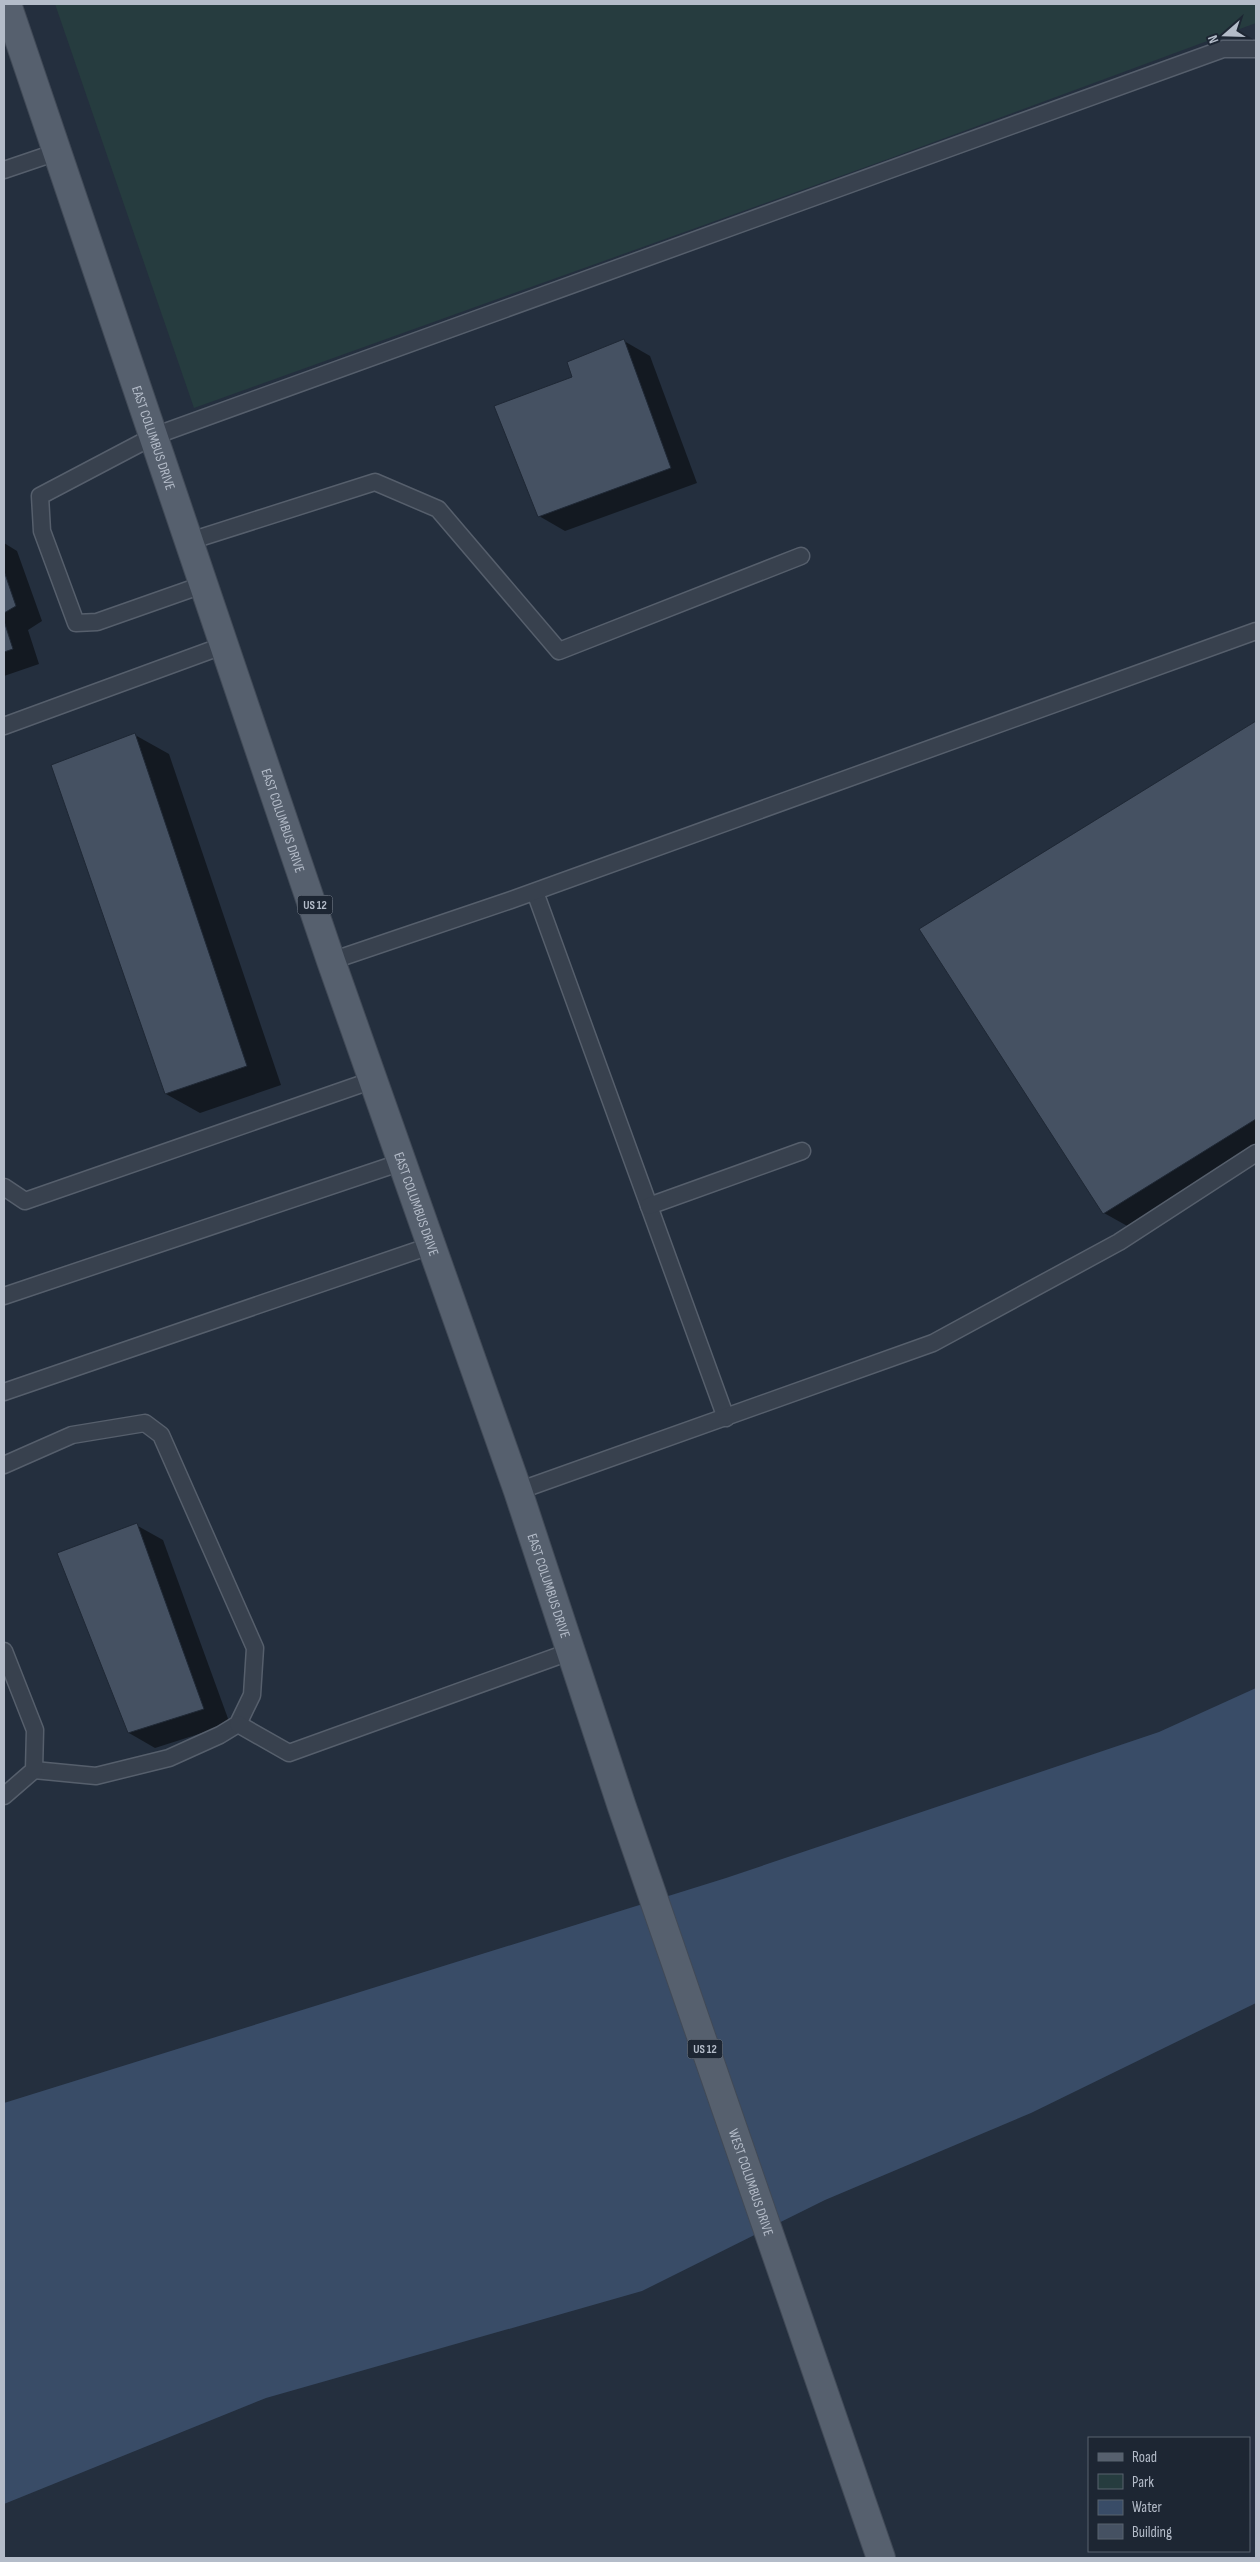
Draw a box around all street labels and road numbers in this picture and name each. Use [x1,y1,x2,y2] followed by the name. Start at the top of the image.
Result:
[128,383,179,492] street label: EAST COLUMBUS DRIVE
[258,766,309,875] street label: EAST COLUMBUS DRIVE
[298,896,332,914] road number: US 12
[391,1150,443,1258] street label: EAST COLUMBUS DRIVE
[524,1531,574,1640] street label: EAST COLUMBUS DRIVE
[688,2040,722,2058] road number: US 12
[725,2126,778,2238] street label: WEST COLUMBUS DRIVE

